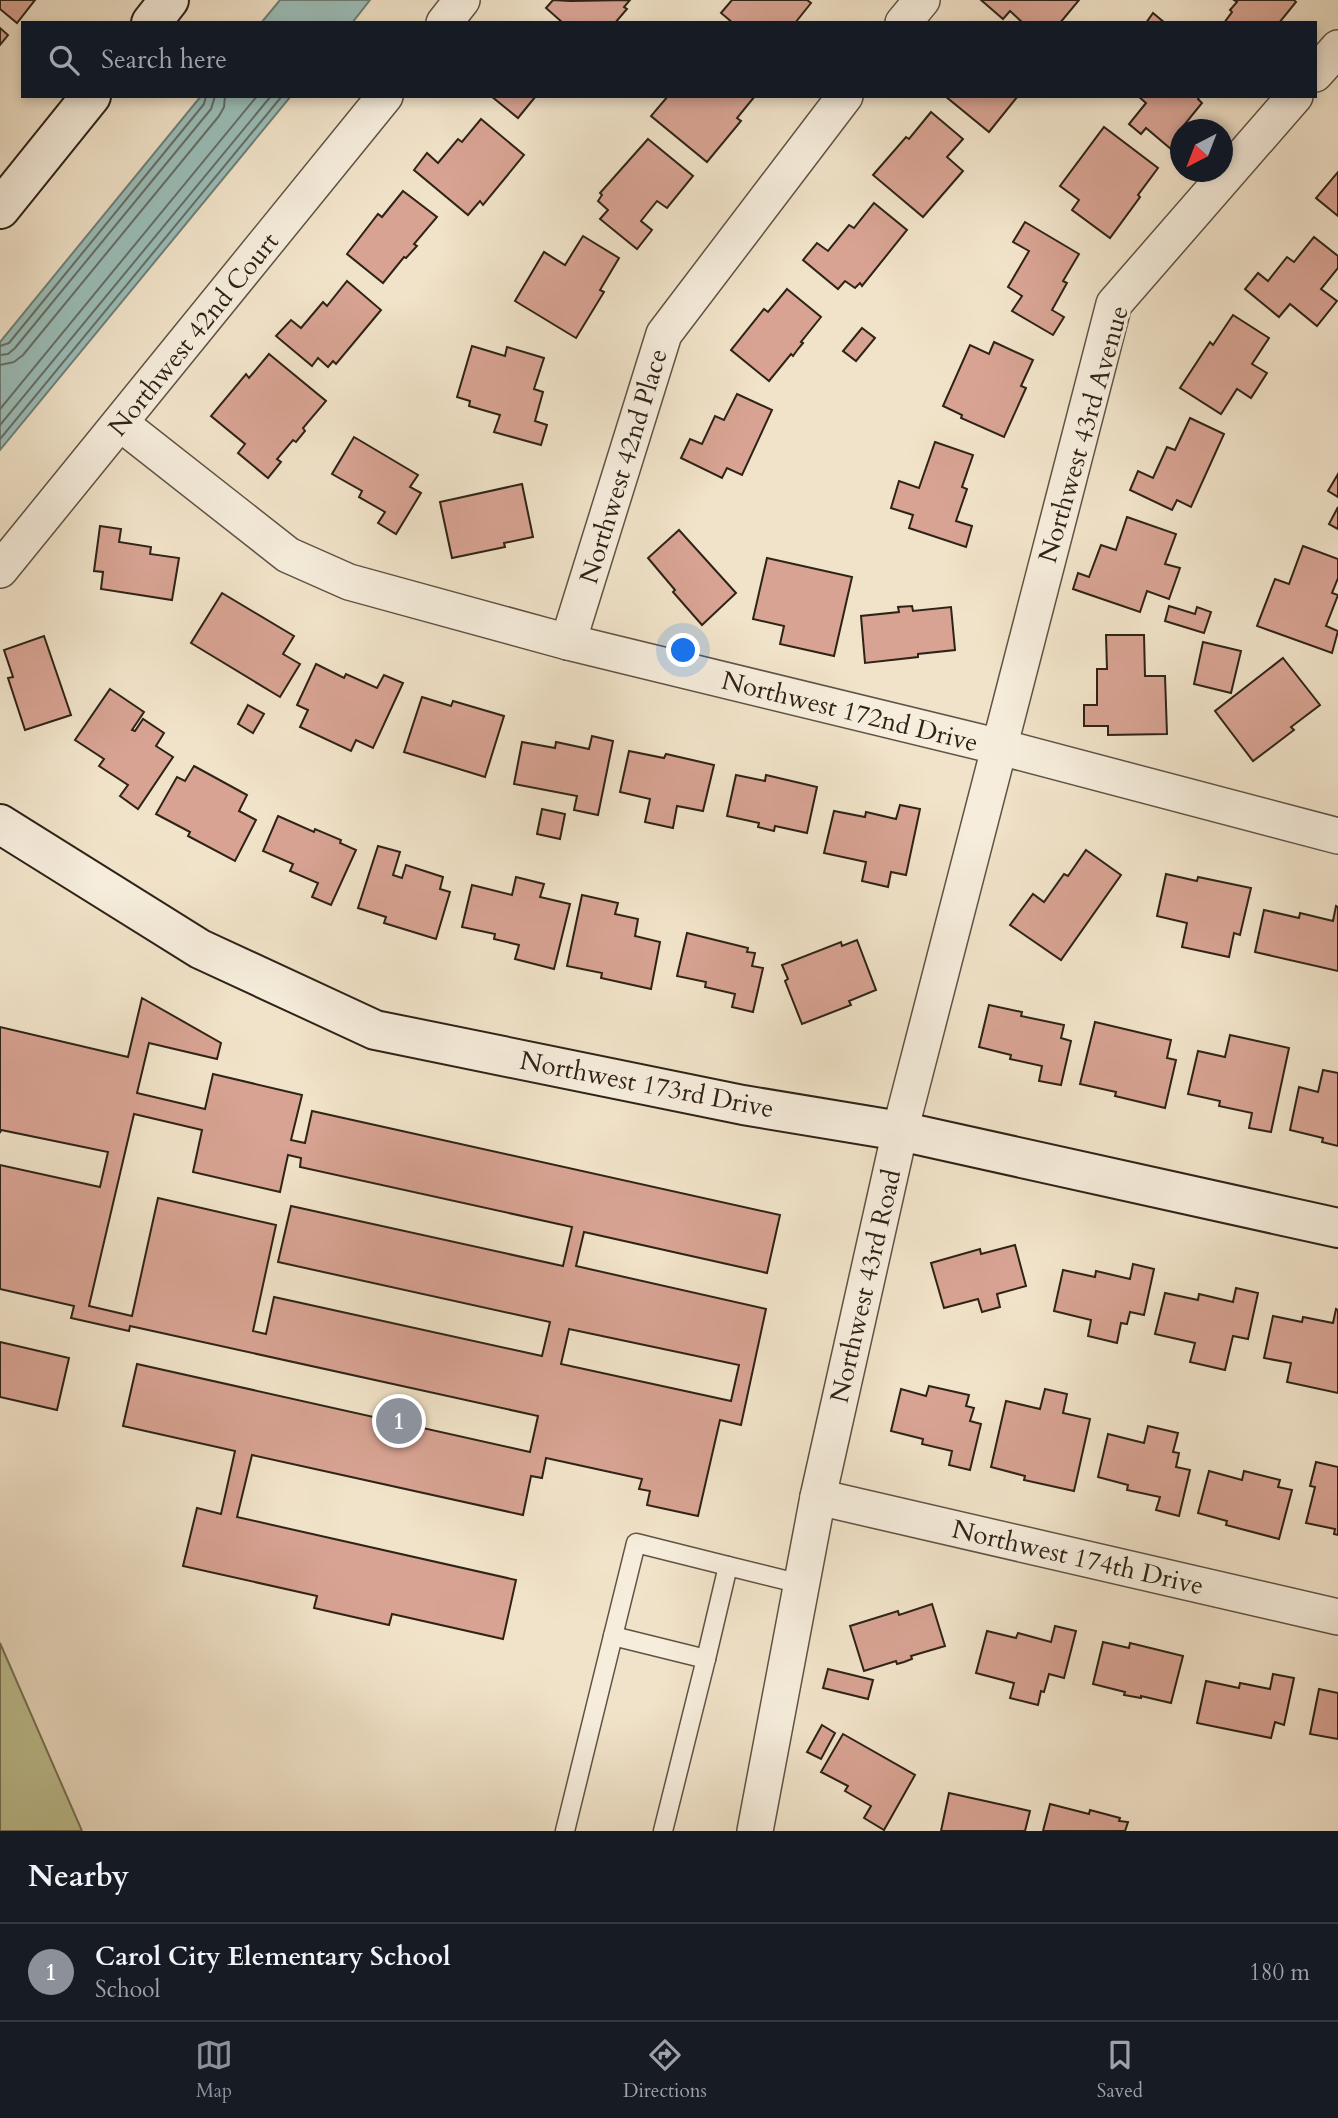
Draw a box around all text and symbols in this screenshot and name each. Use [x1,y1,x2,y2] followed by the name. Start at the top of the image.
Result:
[21,21,1317,98] search box
[45,41,83,79] icon: search
[101,42,227,77] text: Search here
[1170,119,1233,182] north arrow
[100,225,287,444] street label: Northwest 42nd Court
[1030,301,1137,567] street label: Northwest 43rd Avenue
[571,344,676,588] street label: Northwest 42nd Place
[666,633,700,667] your location
[718,663,982,760] street label: Northwest 172nd Drive
[517,1043,777,1126] street label: Northwest 173rd Drive
[822,1166,909,1406] street label: Northwest 43rd Road
[376,1395,422,1447] pin: 1
[949,1512,1207,1603] street label: Northwest 174th Drive
[28,1856,129,1897] text: Nearby
[95,1939,451,1974] text: Carol City Elementary School
[45,1957,57,1988] text: 1
[1249,1957,1310,1988] text: 180 m
[95,1974,160,2005] text: School
[195,2036,233,2104] tab: Map
[623,2036,707,2104] tab: Directions
[1097,2036,1143,2104] tab: Saved

